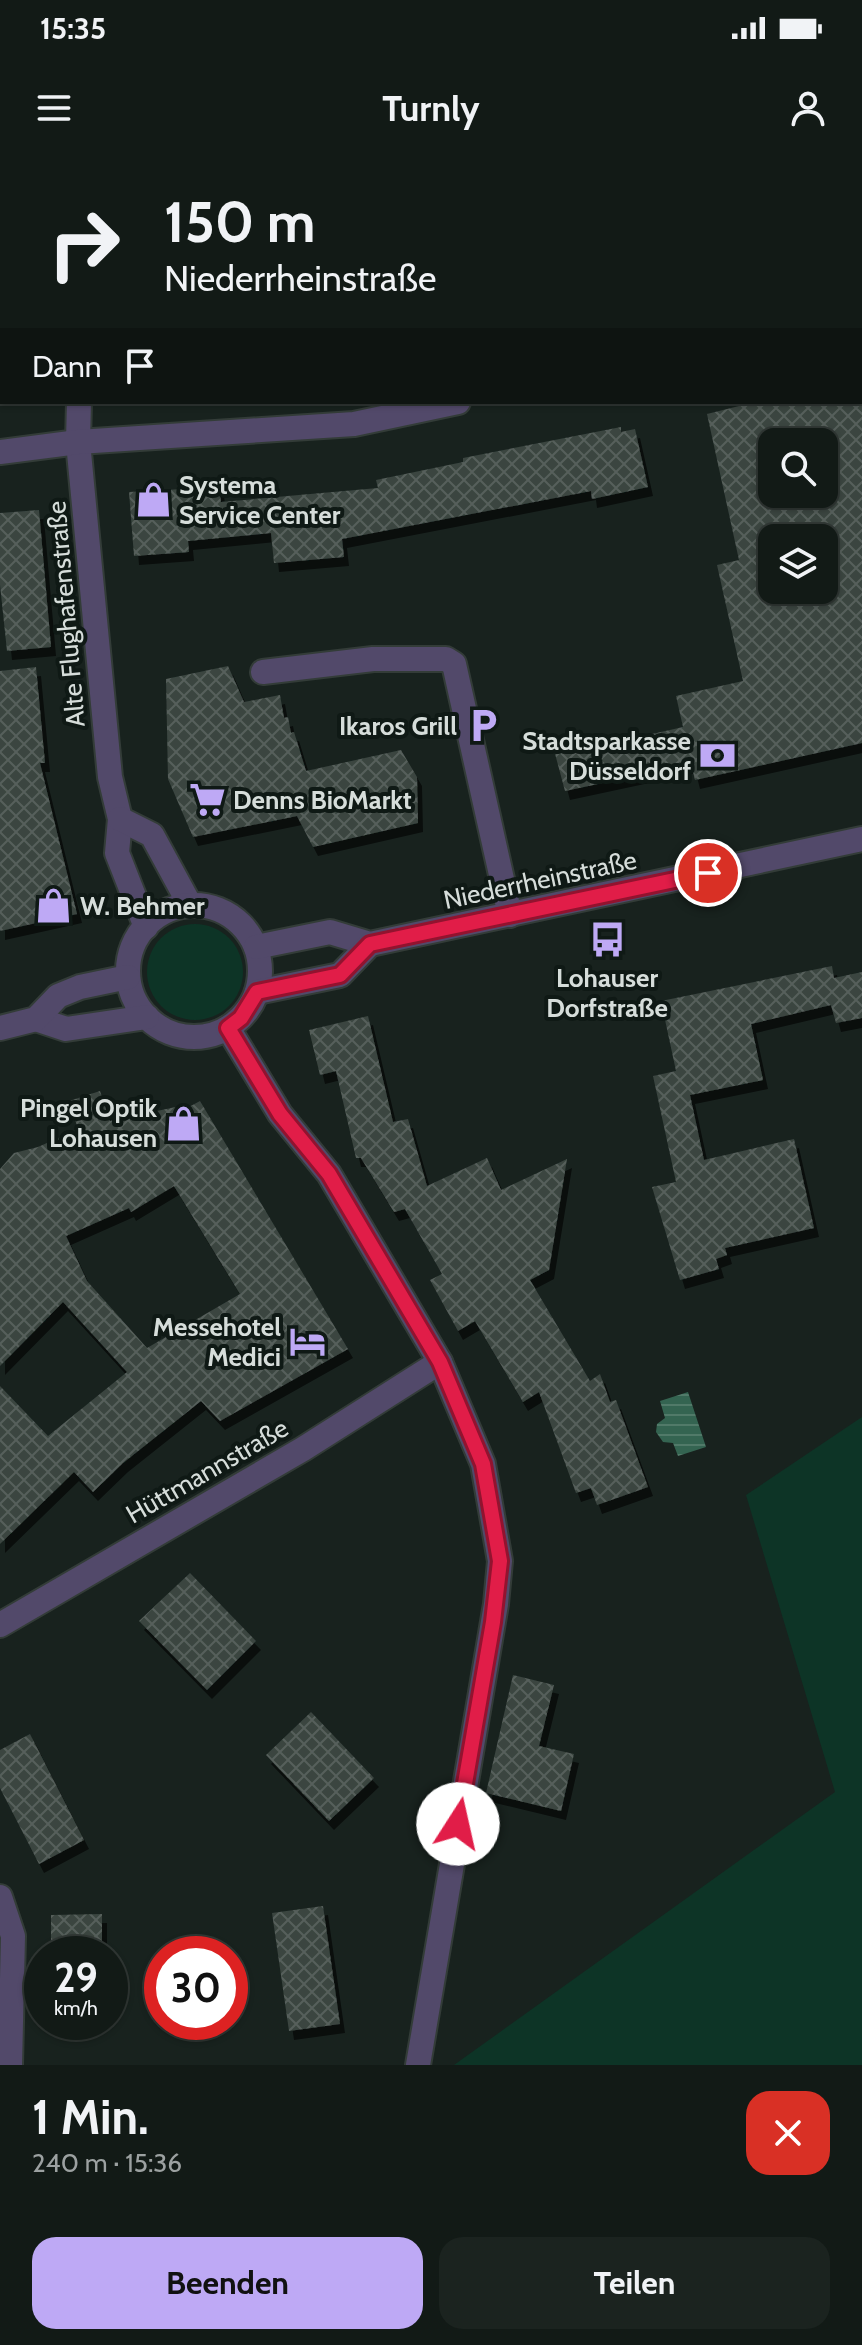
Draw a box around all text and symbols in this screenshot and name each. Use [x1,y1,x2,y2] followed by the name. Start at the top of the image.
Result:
[40,10,106,47] text: 15:35
[32,86,76,130] icon: menu
[382,86,480,130] text: Turnly
[786,86,830,130] icon: person
[164,188,316,256] text: 150 m
[32,192,136,296] icon: right
[164,256,436,300] text: Niederrheinstraße
[118,344,162,388] icon: arrive
[32,348,102,385] text: Dann
[758,428,838,604] map controls
[758,428,838,508] button: search
[179,469,341,531] place label: Systema Service Center
[134,481,172,519] shop icon: Systema Service Center
[40,500,92,728] street label: Alte Flughafenstraße
[758,524,838,604] button: layers
[464,707,502,745] parking icon: Ikaros Grill
[339,710,457,742] place label: Ikaros Grill
[522,725,691,787] place label: Stadtsparkasse Düsseldorf
[698,737,736,775] bank icon: Stadtsparkasse Düsseldorf
[188,781,226,819] supermarket icon: Denns BioMarkt
[233,784,412,816] place label: Denns BioMarkt
[674,839,742,907] pin
[440,844,640,916] street label: Niederrheinstraße
[686,851,730,895] icon: arrive
[35,887,73,925] shop icon: W. Behmer
[80,890,205,922] place label: W. Behmer
[588,920,626,958] bus stop icon: Lohauser Dorfstraße
[546,962,668,1024] place label: Lohauser Dorfstraße
[20,1092,157,1154] place label: Pingel Optik Lohausen
[164,1104,202,1142] shop icon: Pingel Optik Lohausen
[153,1311,281,1373] place label: Messehotel Medici
[288,1323,326,1361] hotel icon: Messehotel Medici
[120,1412,294,1530] street label: Hüttmannstraße
[416,1782,500,1866] position arrow
[144,1936,248,2040] speed limit sign: 30
[54,1953,98,2002] text: 29
[54,1996,98,2020] text: km/h
[32,2088,149,2146] text: 1 Min.
[746,2091,830,2175] button: close
[32,2147,182,2179] text: 240 m · 15:36
[32,2237,423,2329] button: Beenden
[439,2237,830,2329] button: Teilen

